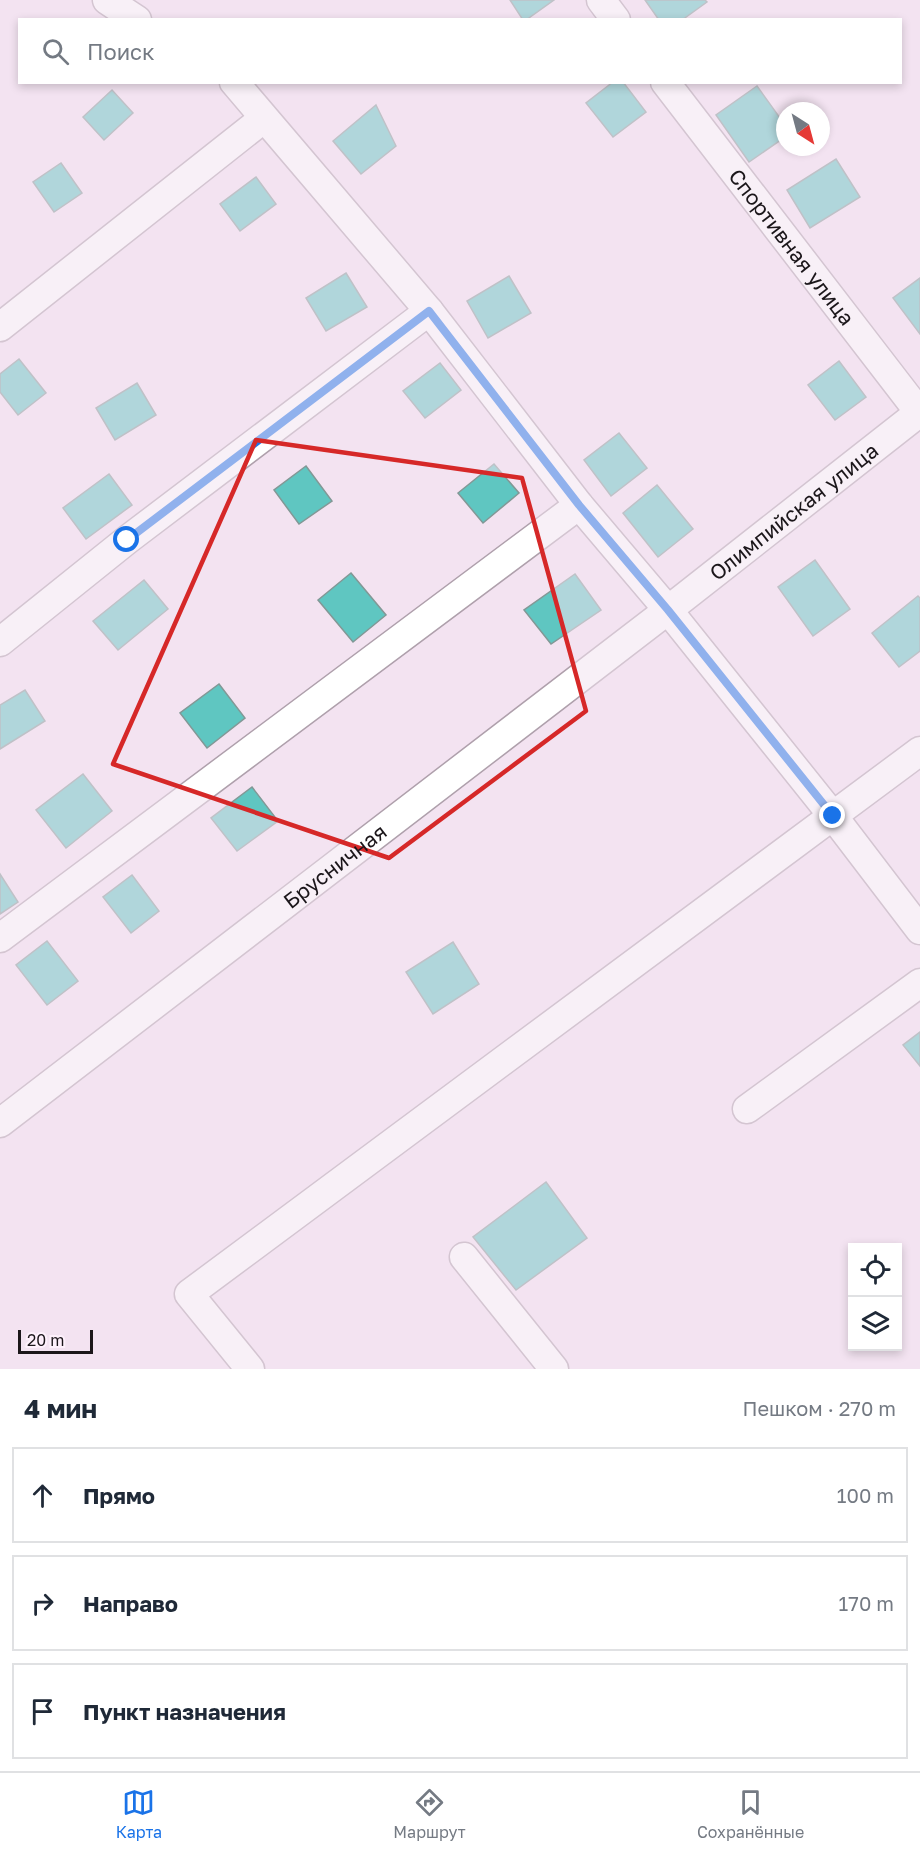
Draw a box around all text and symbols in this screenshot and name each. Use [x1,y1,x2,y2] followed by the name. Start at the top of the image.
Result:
[18,18,902,84] search box
[39,35,72,68] icon: search
[87,38,155,65] text: Поиск
[776,102,830,156] north arrow
[723,163,860,330] street label: Спортивная улица
[704,437,883,586] street label: Олимпийская улица
[113,526,139,552] route start
[819,802,845,828] route end
[278,818,391,914] street label: Брусничная
[848,1243,902,1351] map controls
[848,1243,902,1297] button: locate
[848,1297,902,1351] button: layers
[18,1327,93,1354] scale bar
[27,1330,64,1350] text: 20 m
[24,1393,97,1424] text: 4 мин
[742,1396,896,1420] text: Пешком · 270 m
[26,1479,59,1512] icon: ahead
[83,1482,155,1509] text: Прямо
[837,1483,894,1507] text: 100 m
[26,1587,59,1620] icon: right
[83,1590,178,1617] text: Направо
[839,1591,894,1615] text: 170 m
[26,1695,59,1728] icon: arrive
[83,1698,286,1725] text: Пункт назначения
[116,1786,162,1842] tab: Карта
[393,1786,466,1842] tab: Маршрут
[697,1786,804,1842] tab: Сохранённые

